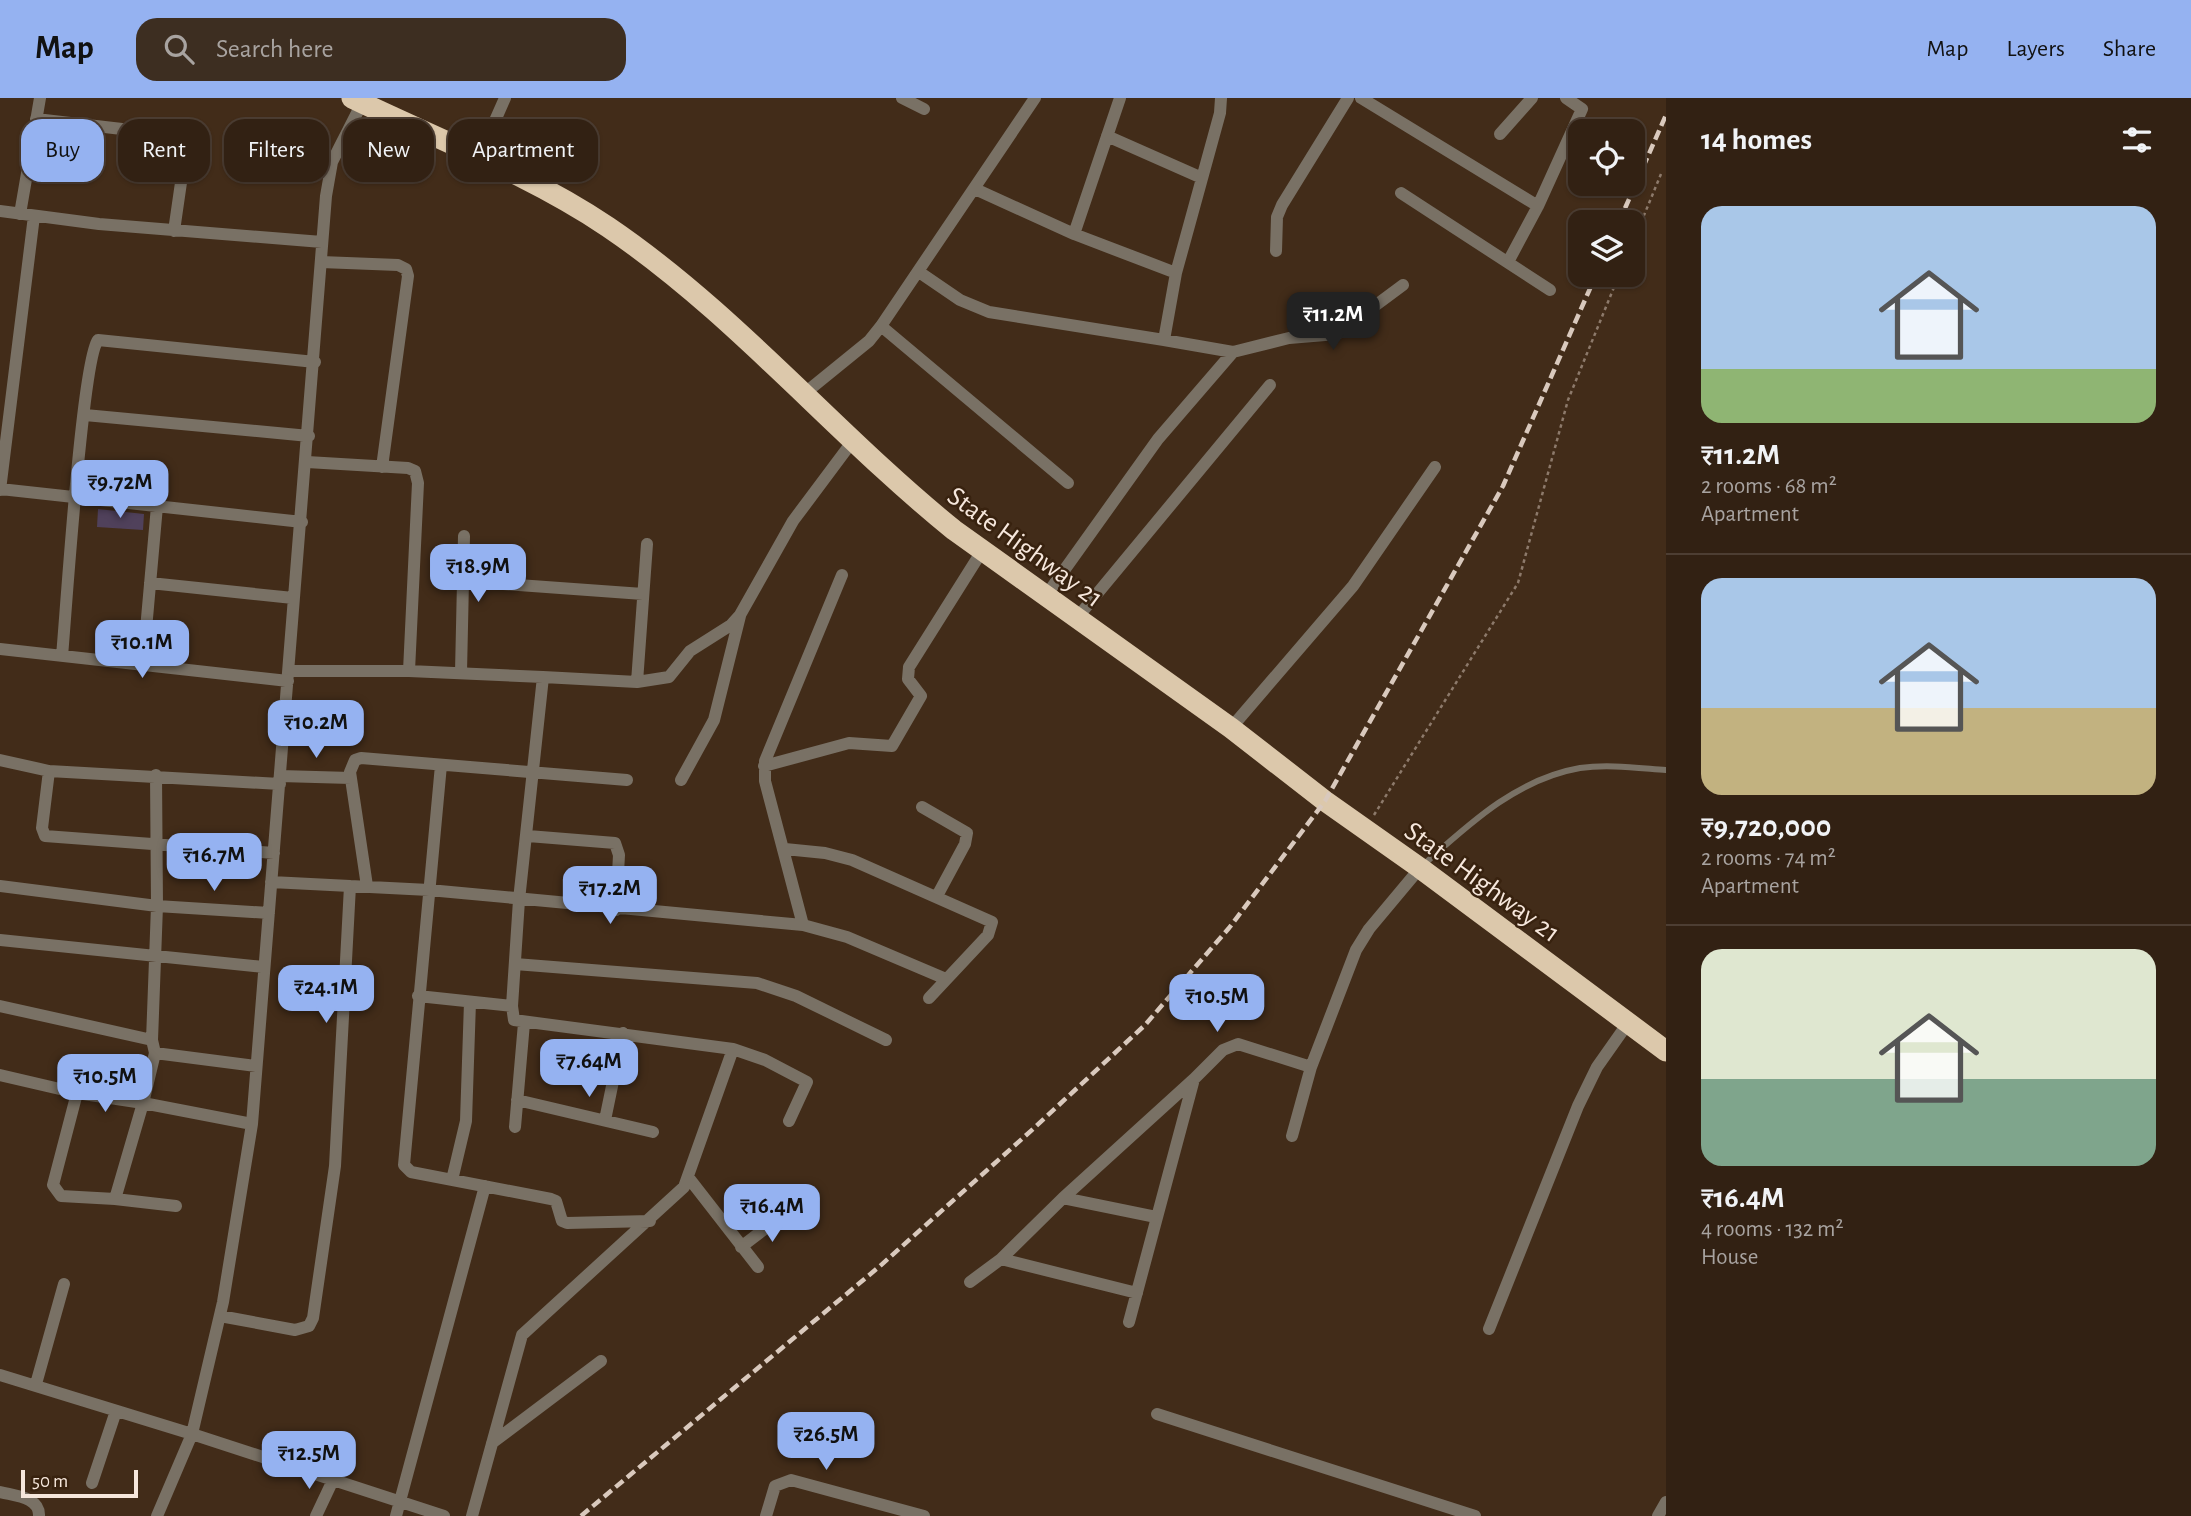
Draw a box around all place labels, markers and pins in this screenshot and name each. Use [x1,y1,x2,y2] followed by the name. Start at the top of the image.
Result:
[1276,292,1390,352] pin: ₹11.2M
[63,460,177,520] pin: ₹9.72M
[421,545,535,604] pin: ₹18.9M
[85,620,199,680] pin: ₹10.1M
[259,700,373,760] pin: ₹10.2M
[157,834,271,893] pin: ₹16.7M
[553,866,667,926] pin: ₹17.2M
[269,965,383,1025] pin: ₹24.1M
[1160,974,1274,1034] pin: ₹10.5M
[532,1040,646,1099] pin: ₹7.64M
[48,1054,162,1114] pin: ₹10.5M
[715,1184,829,1244] pin: ₹16.4M
[769,1412,883,1472] pin: ₹26.5M
[252,1432,366,1491] pin: ₹12.5M

